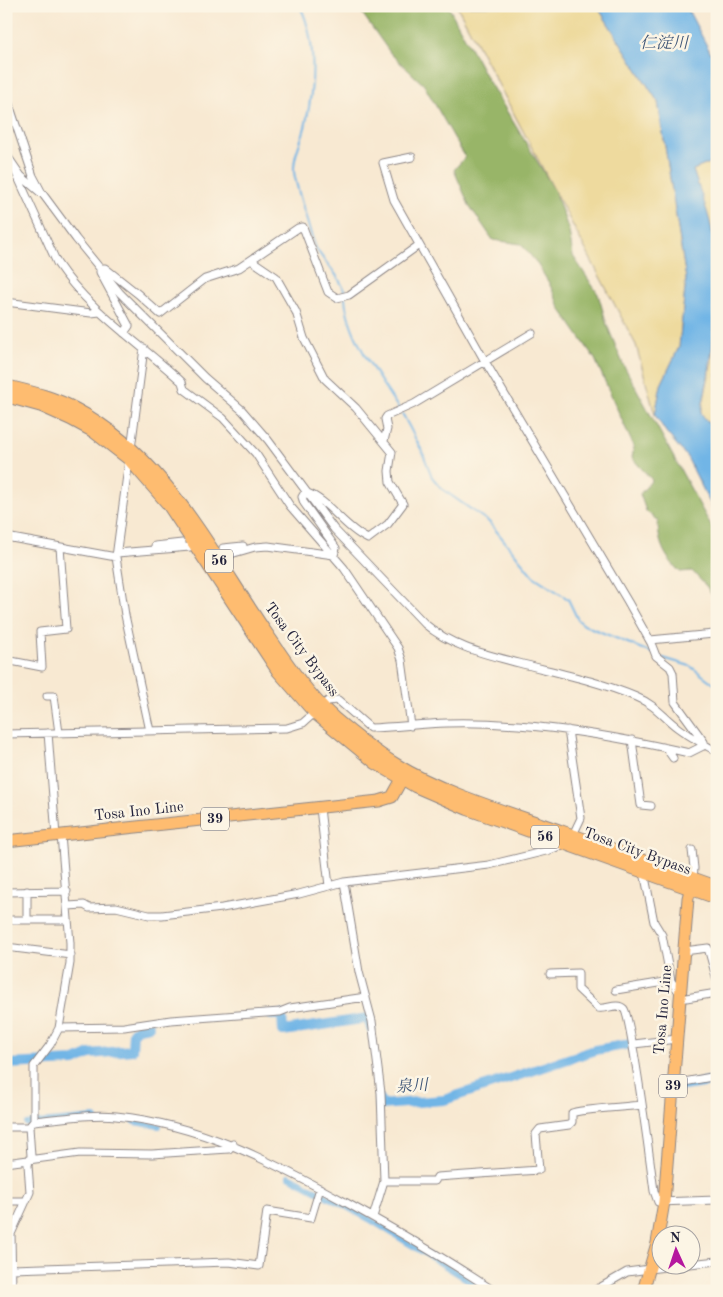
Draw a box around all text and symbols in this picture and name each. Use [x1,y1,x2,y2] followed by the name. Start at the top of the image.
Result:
[640,34,690,52] water label: 仁淀川
[205,550,233,572] road number: 56
[261,600,341,700] street label: Tosa City Bypass
[93,800,185,824] street label: Tosa Ino Line
[201,808,229,831] road number: 39
[531,826,559,849] road number: 56
[581,826,693,878] street label: Tosa City Bypass
[653,964,675,1055] street label: Tosa Ino Line
[659,1074,687,1098] road number: 39
[395,1076,431,1096] water label: 泉川
[650,1224,700,1274] north arrow
[670,1231,681,1245] text: N

